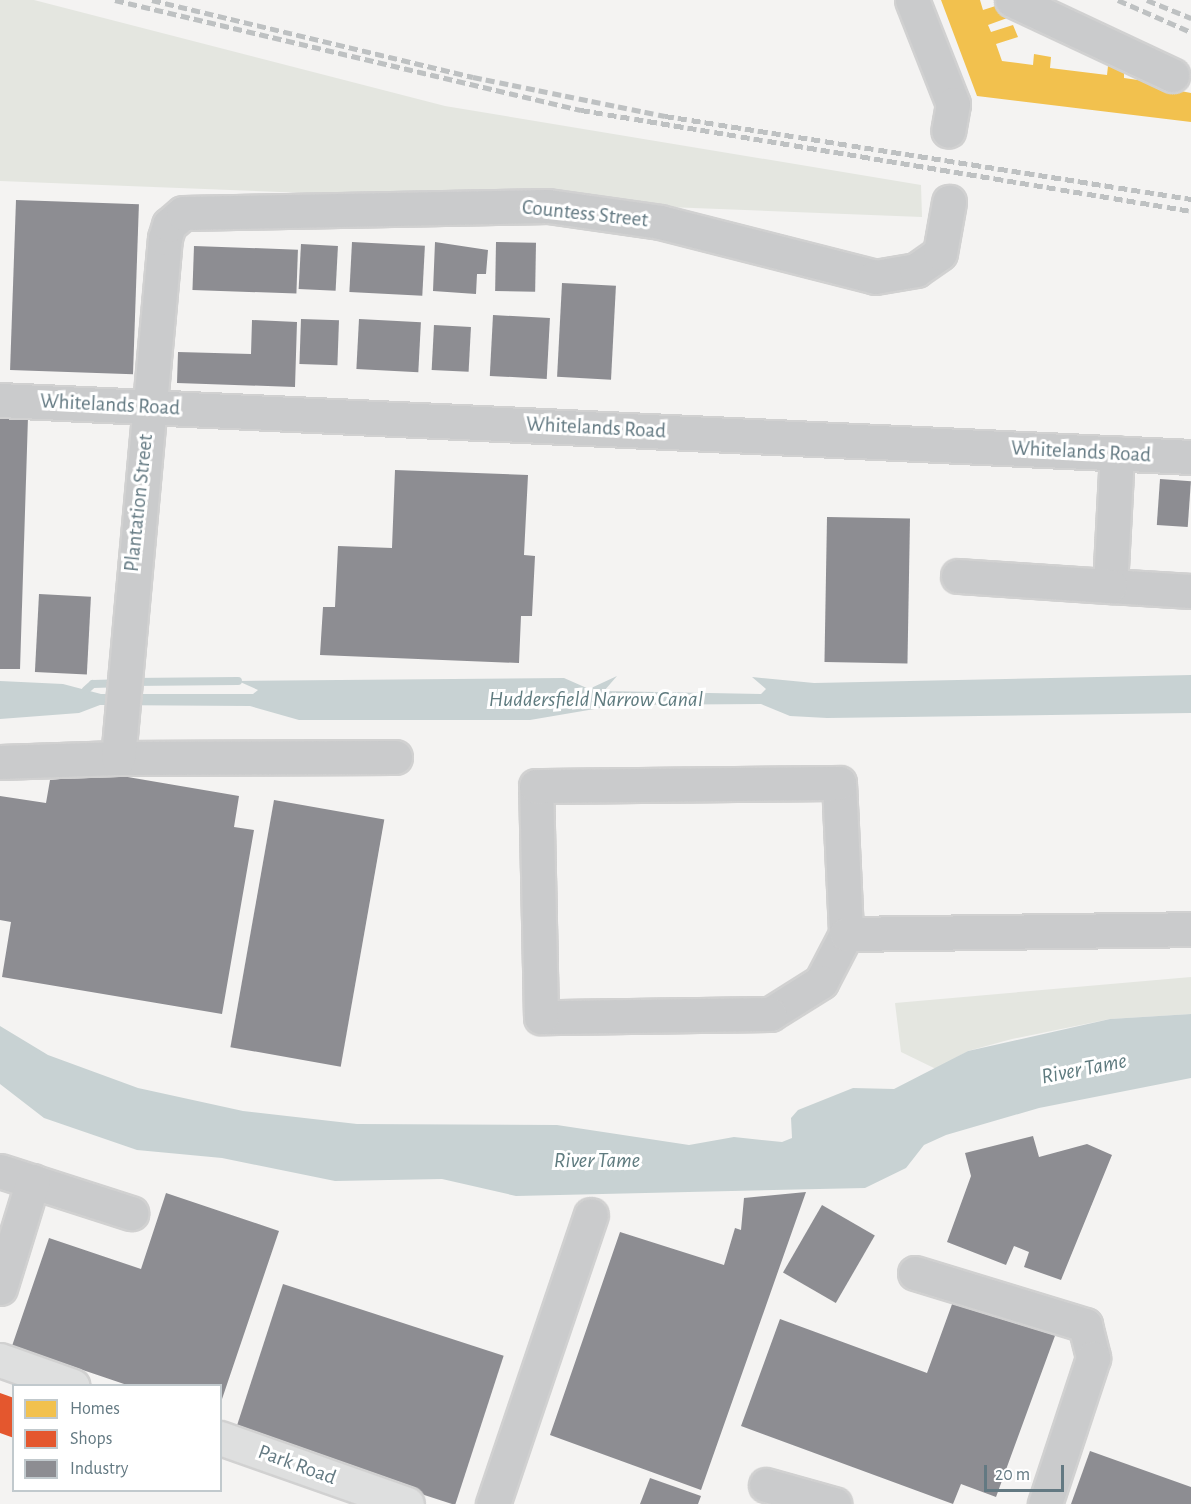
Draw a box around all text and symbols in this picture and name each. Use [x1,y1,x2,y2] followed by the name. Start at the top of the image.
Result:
[521,195,649,233] street label: Countess Street
[39,389,181,421] street label: Whitelands Road
[525,412,667,444] street label: Whitelands Road
[119,433,159,573] street label: Plantation Street
[1010,436,1152,468] street label: Whitelands Road
[489,687,703,713] water label: Huddersfield Narrow Canal
[1039,1048,1129,1090] water label: River Tame
[554,1148,640,1174] water label: River Tame
[12,1384,222,1492] legend
[70,1400,120,1418] text: Homes
[70,1430,112,1448] text: Shops
[254,1439,340,1491] street label: Park Road
[987,1453,1066,1491] scale bar
[70,1460,129,1478] text: Industry
[995,1466,1030,1484] text: 20 m

